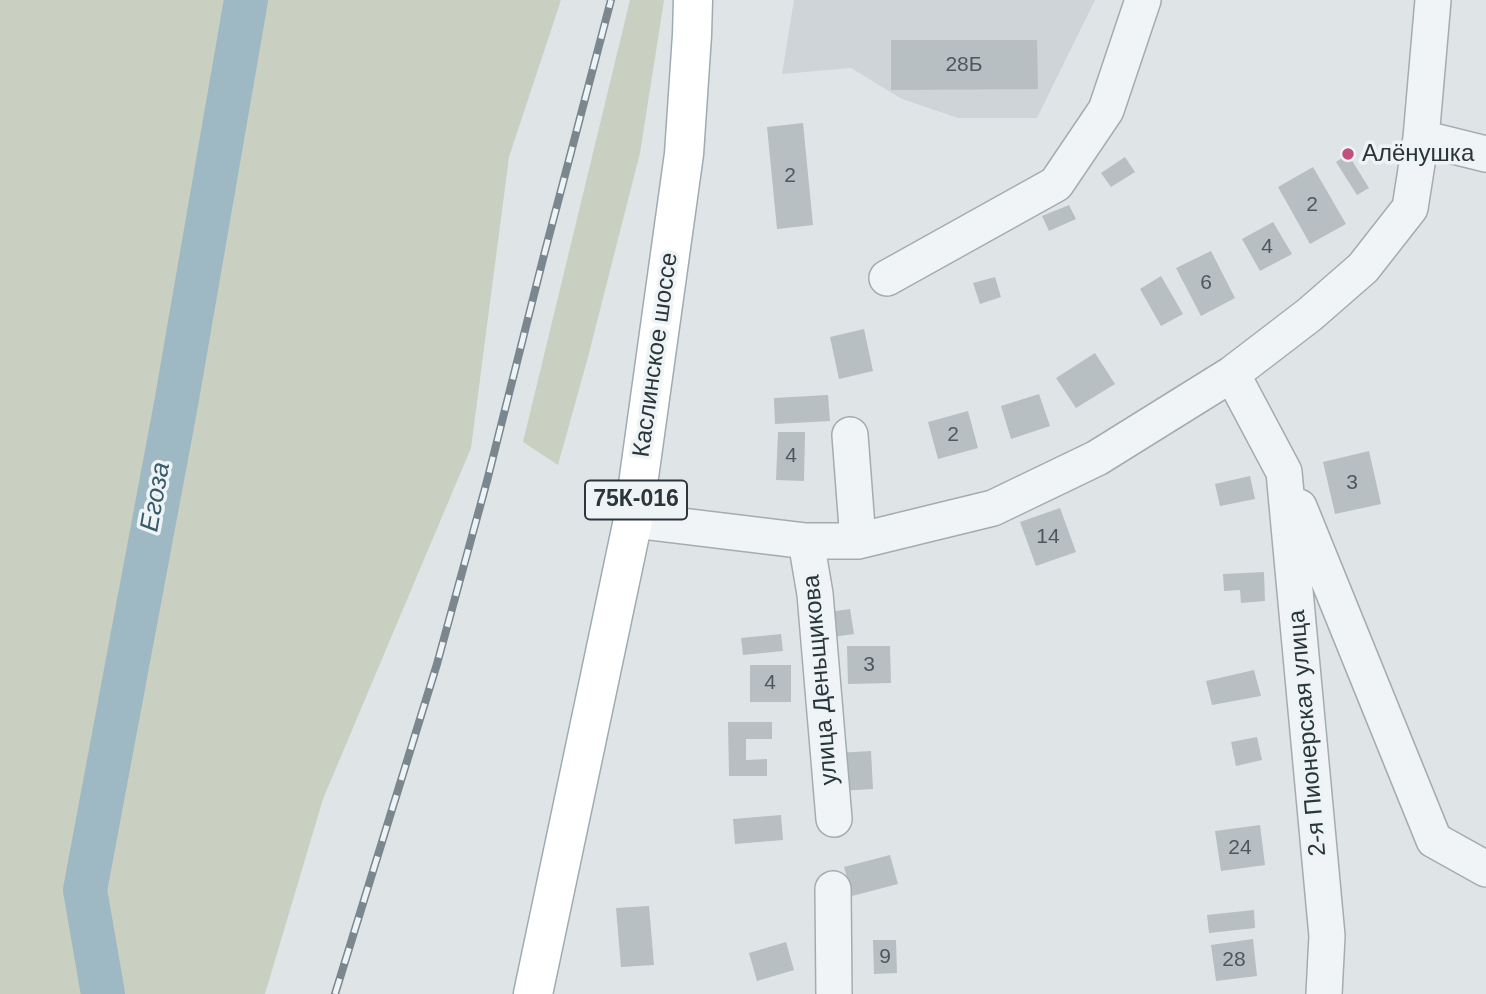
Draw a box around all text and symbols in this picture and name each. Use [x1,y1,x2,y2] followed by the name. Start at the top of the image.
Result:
[945,52,983,78] house number: 28Б
[1362,140,1474,168] place label: Алёнушка
[1340,146,1356,162] marker: Алёнушка
[784,163,796,189] house number: 2
[1306,192,1318,218] house number: 2
[1261,234,1273,260] house number: 4
[627,251,685,459] street label: Каслинское шоссе
[1200,270,1212,296] house number: 6
[947,422,959,448] house number: 2
[785,443,797,469] house number: 4
[135,460,177,534] water label: Егоза
[1346,470,1358,496] house number: 3
[585,480,687,520] road number: 75К-016
[1036,524,1060,550] house number: 14
[797,574,845,786] street label: улица Деньщикова
[1283,609,1333,857] street label: 2-я Пионерская улица
[863,652,875,678] house number: 3
[764,670,776,696] house number: 4
[1228,835,1252,861] house number: 24
[879,944,891,970] house number: 9
[1222,947,1246,973] house number: 28

